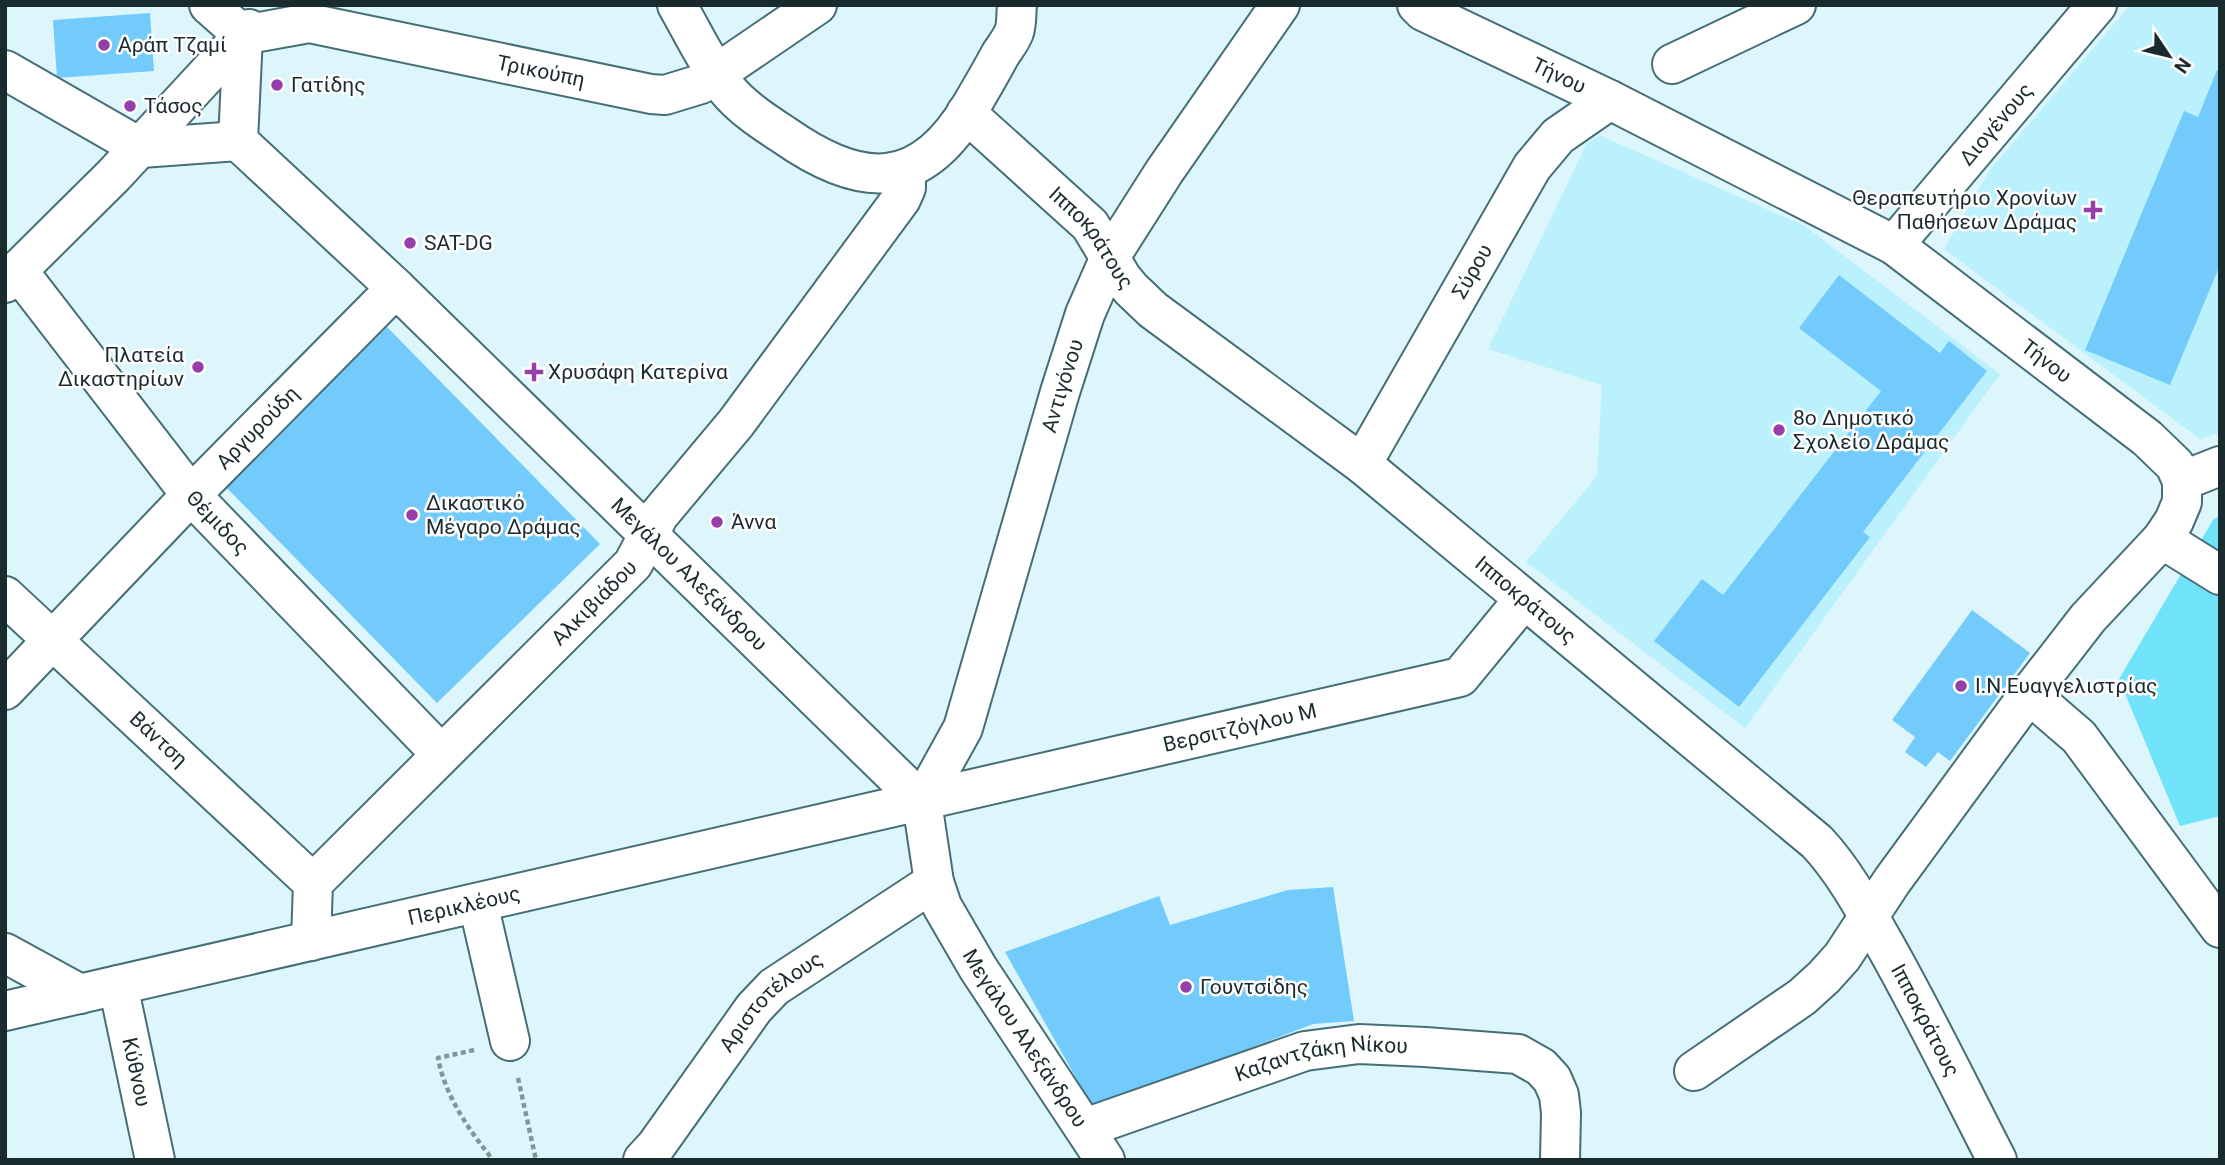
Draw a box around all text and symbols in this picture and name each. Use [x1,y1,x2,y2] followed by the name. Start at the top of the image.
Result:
[2134,21,2204,91] north arrow
[118,33,227,57] place label: Αράπ Τζαμί
[96,37,112,53] marker: Αράπ Τζαμί
[495,50,587,92] street label: Τρικούπη
[1528,53,1590,99] street label: Τήνου
[2169,53,2196,78] text: N
[291,73,366,97] place label: Γατίδης
[269,77,285,93] marker: Γατίδης
[1955,78,2038,170] street label: Διογένους
[144,94,203,118] place label: Τάσος
[122,98,138,114] marker: Τάσος
[1044,182,1138,294] street label: Ιπποκράτους
[1852,186,2077,234] place label: Θεραπευτήριο Χρονίων Παθήσεων Δράμας
[2083,200,2103,220] marker: Θεραπευτήριο Χρονίων Παθήσεων Δράμας
[424,231,493,255] place label: SAT-DG
[402,235,418,251] marker: SAT-DG
[1447,240,1497,303] street label: Σύρου
[2016,334,2076,388] street label: Τήνου
[1037,336,1088,435] street label: Αντιγόνου
[58,343,184,391] place label: Πλατεία Δικαστηρίων
[190,359,206,375] marker: Πλατεία Δικαστηρίων
[548,360,728,384] place label: Χρυσάφη Κατερίνα
[526,364,542,380] marker: Χρυσάφη Κατερίνα
[211,382,304,474] street label: Αργυρούδη
[1793,406,1949,454] place label: 8ο Δημοτικό Σχολείο Δράμας
[1771,422,1787,438] marker: 8ο Δημοτικό Σχολείο Δράμας
[181,486,254,560] street label: Θέμιδος
[426,491,581,539] place label: Δικαστικό Μέγαρο Δράμας
[606,493,772,656] street label: Μεγάλου Αλεξάνδρου
[404,507,420,523] marker: Δικαστικό Μέγαρο Δράμας
[731,510,776,534] place label: Άννα
[709,514,725,530] marker: Άννα
[1470,551,1581,649] street label: Ιπποκράτους
[547,555,642,650] street label: Αλκιβιάδου
[1975,674,2157,698] place label: Ι.Ν.Ευαγγελιστρίας
[1953,678,1969,694] marker: Ι.Ν.Ευαγγελιστρίας
[1161,698,1319,757] street label: Βερσιτζόγλου Μ
[125,707,192,772] street label: Βάντση
[406,881,523,930] street label: Περικλέους
[958,945,1092,1132] street label: Μεγάλου Αλεξάνδρου
[715,947,827,1057] street label: Αριστοτέλους
[1886,960,1965,1081] street label: Ιπποκράτους
[1200,975,1308,999] place label: Γουντσίδης
[1178,979,1194,995] marker: Γουντσίδης
[1232,1031,1408,1087] street label: Καζαντζάκη Νίκου
[117,1035,155,1109] street label: Κύθνου

